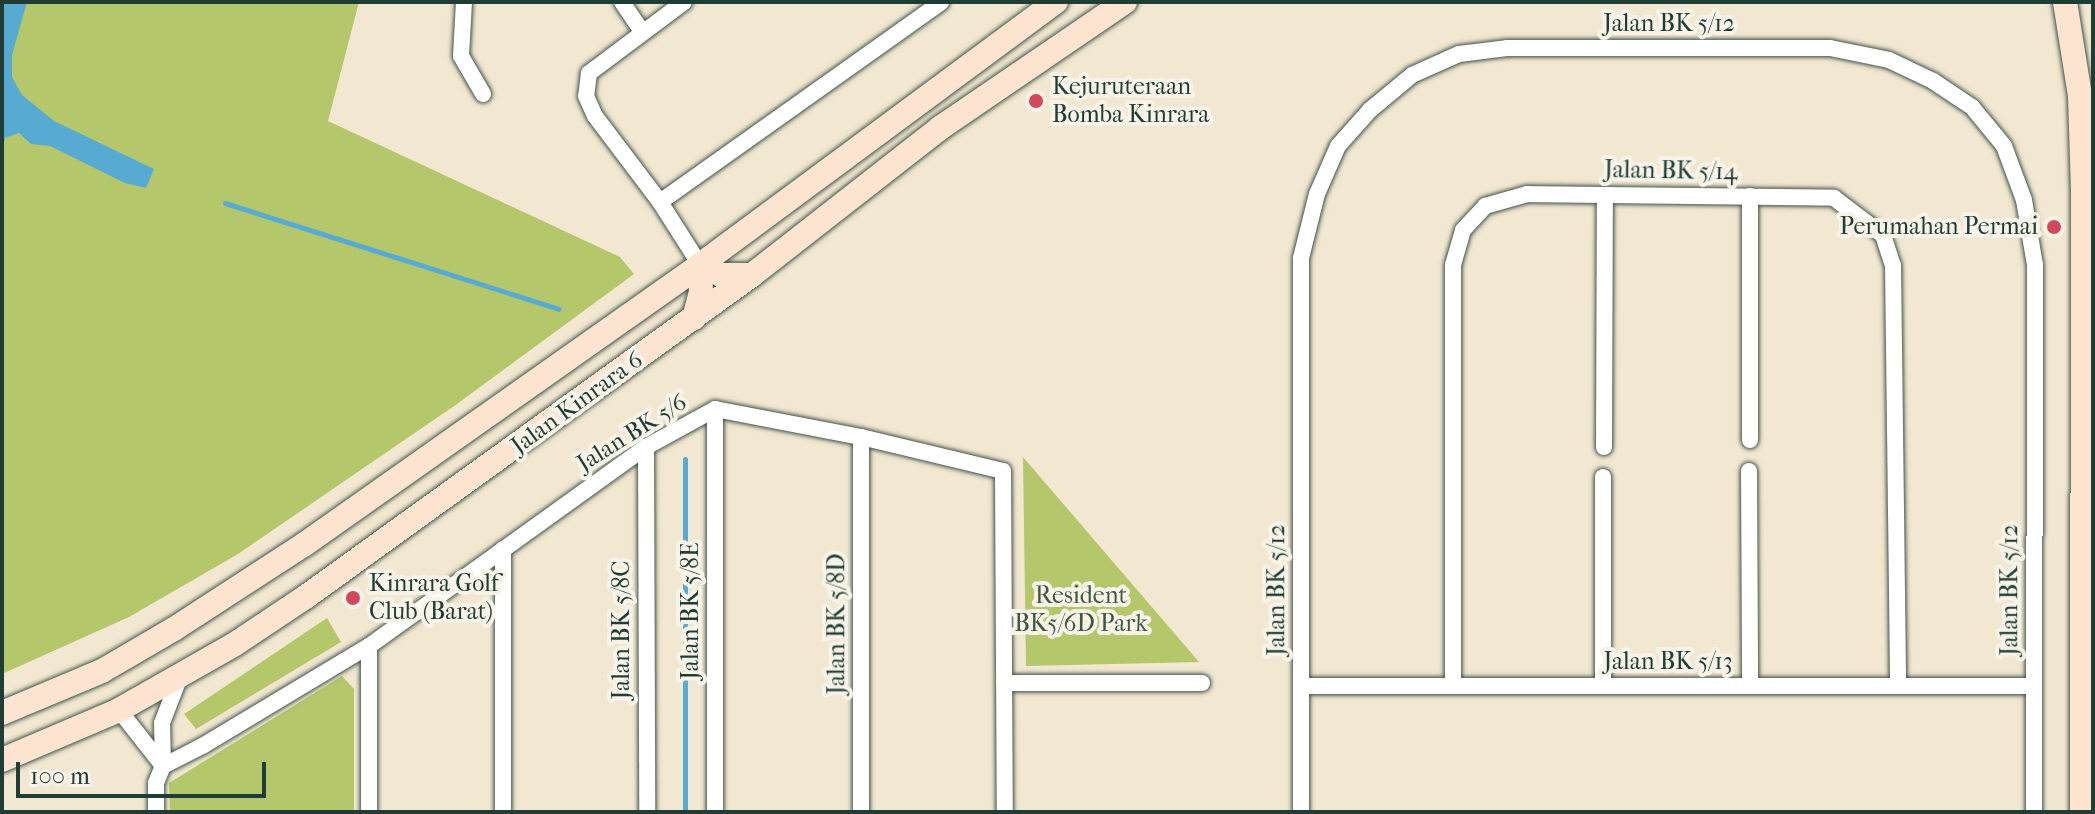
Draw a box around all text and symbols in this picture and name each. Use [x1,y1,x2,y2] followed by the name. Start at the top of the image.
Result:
[1603,10,1735,38] street label: Jalan BK 5/12
[1052,73,1209,129] place label: Kejuruteraan Bomba Kinrara
[1027,92,1045,110] marker: Kejuruteraan Bomba Kinrara
[1604,155,1738,187] street label: Jalan BK 5/14
[1839,213,2038,241] place label: Perumahan Permai
[2045,218,2063,236] marker: Perumahan Permai
[506,346,648,460] street label: Jalan Kinrara 6
[572,388,692,478] street label: Jalan BK 5/6
[1263,524,1291,656] street label: Jalan BK 5/12
[1996,524,2024,656] street label: Jalan BK 5/12
[677,542,705,680] street label: Jalan BK 5/8E
[823,553,851,695] street label: Jalan BK 5/8D
[608,561,636,699] street label: Jalan BK 5/8C
[369,570,499,626] place label: Kinrara Golf Club (Barat)
[1014,582,1148,638] park label: Resident BK5/6D Park
[344,589,362,607] marker: Kinrara Golf Club (Barat)
[1603,648,1733,676] street label: Jalan BK 5/13
[20,746,270,796] scale bar
[30,762,90,790] text: 100 m

